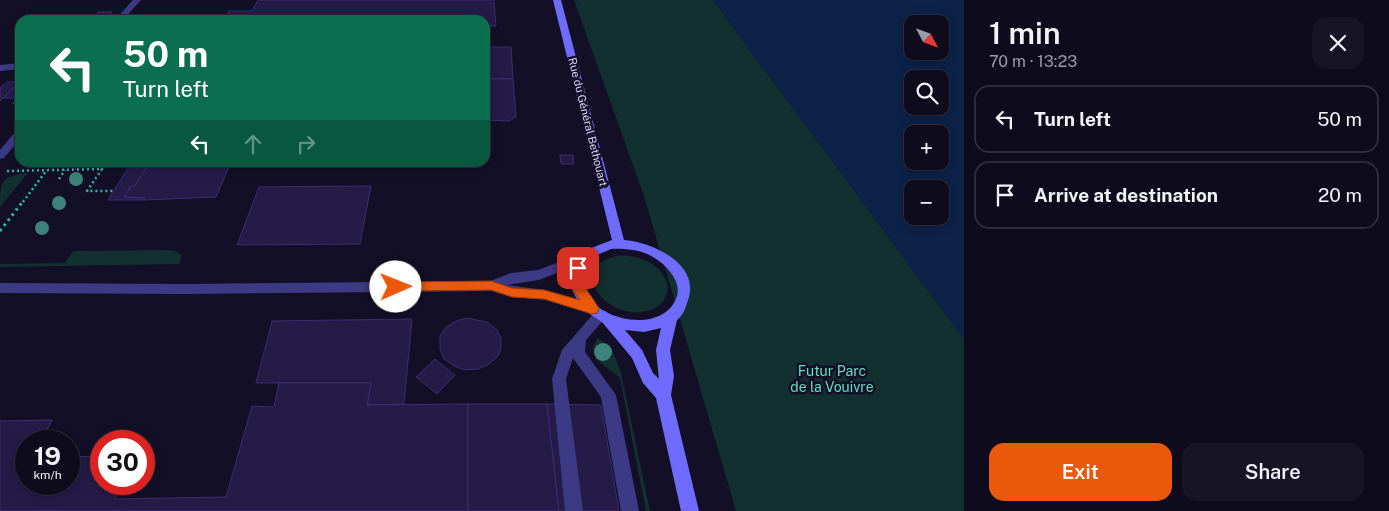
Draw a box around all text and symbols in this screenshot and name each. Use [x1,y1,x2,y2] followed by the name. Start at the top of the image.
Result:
[904,15,949,60] north arrow
[904,15,949,225] map controls
[989,15,1060,51] text: 1 min
[1312,17,1364,69] button: close
[123,34,208,75] text: 50 m
[40,35,105,100] icon: left
[989,52,1077,71] text: 70 m · 13:23
[566,56,610,188] street label: Rue du Général Bethouart
[904,70,949,115] button: search
[123,76,209,102] text: Turn left
[991,105,1019,133] icon: left
[1034,108,1111,130] text: Turn left
[1317,108,1362,130] text: 50 m
[904,125,949,170] button: +
[186,130,214,158] icon: left
[239,130,267,158] icon: ahead
[292,130,320,158] icon: right
[904,180,949,225] button: −
[991,181,1019,209] icon: arrive
[1034,184,1218,206] text: Arrive at destination
[1318,184,1362,206] text: 20 m
[557,247,599,289] pin
[564,254,592,282] icon: arrive
[369,260,421,312] position arrow
[790,363,874,395] park label: Futur Parc de la Vouivre
[90,430,155,495] speed limit sign: 30
[34,441,61,471] text: 19
[989,443,1172,501] button: Exit
[1182,443,1364,501] button: Share
[33,468,62,482] text: km/h

